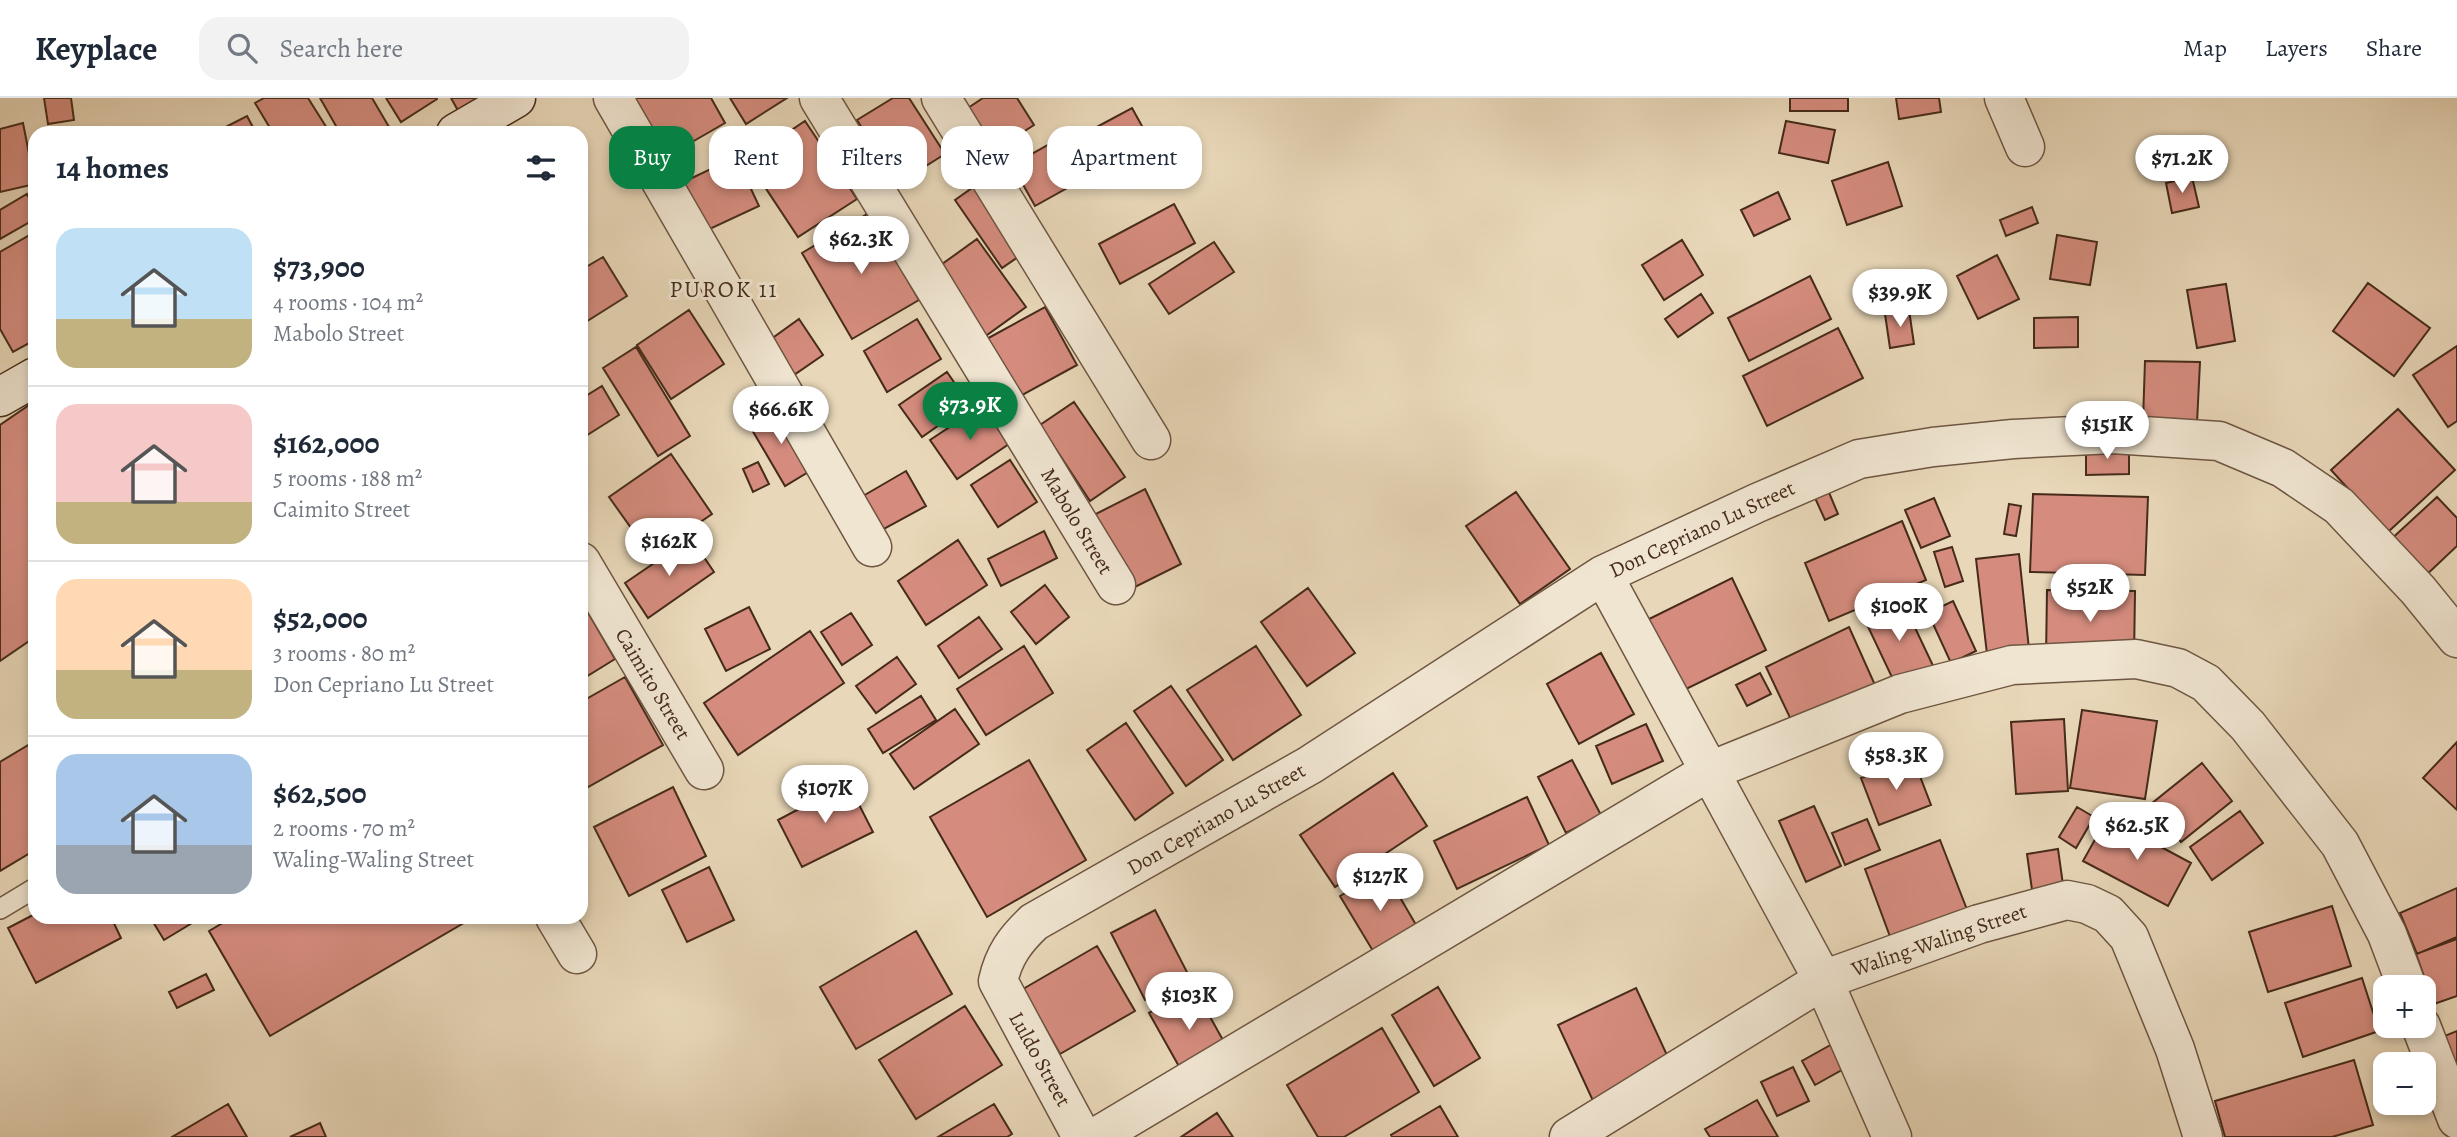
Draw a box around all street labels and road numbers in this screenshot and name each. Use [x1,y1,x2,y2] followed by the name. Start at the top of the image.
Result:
[1034,462,1120,580] street label: Mabolo Street
[1605,474,1799,584] street label: Don Cepriano Lu Street
[609,623,697,745] street label: Caimito Street
[1122,756,1310,882] street label: Don Cepriano Lu Street
[1847,897,2030,983] street label: Waling-Waling Street
[1002,1006,1078,1112] street label: Luldo Street

